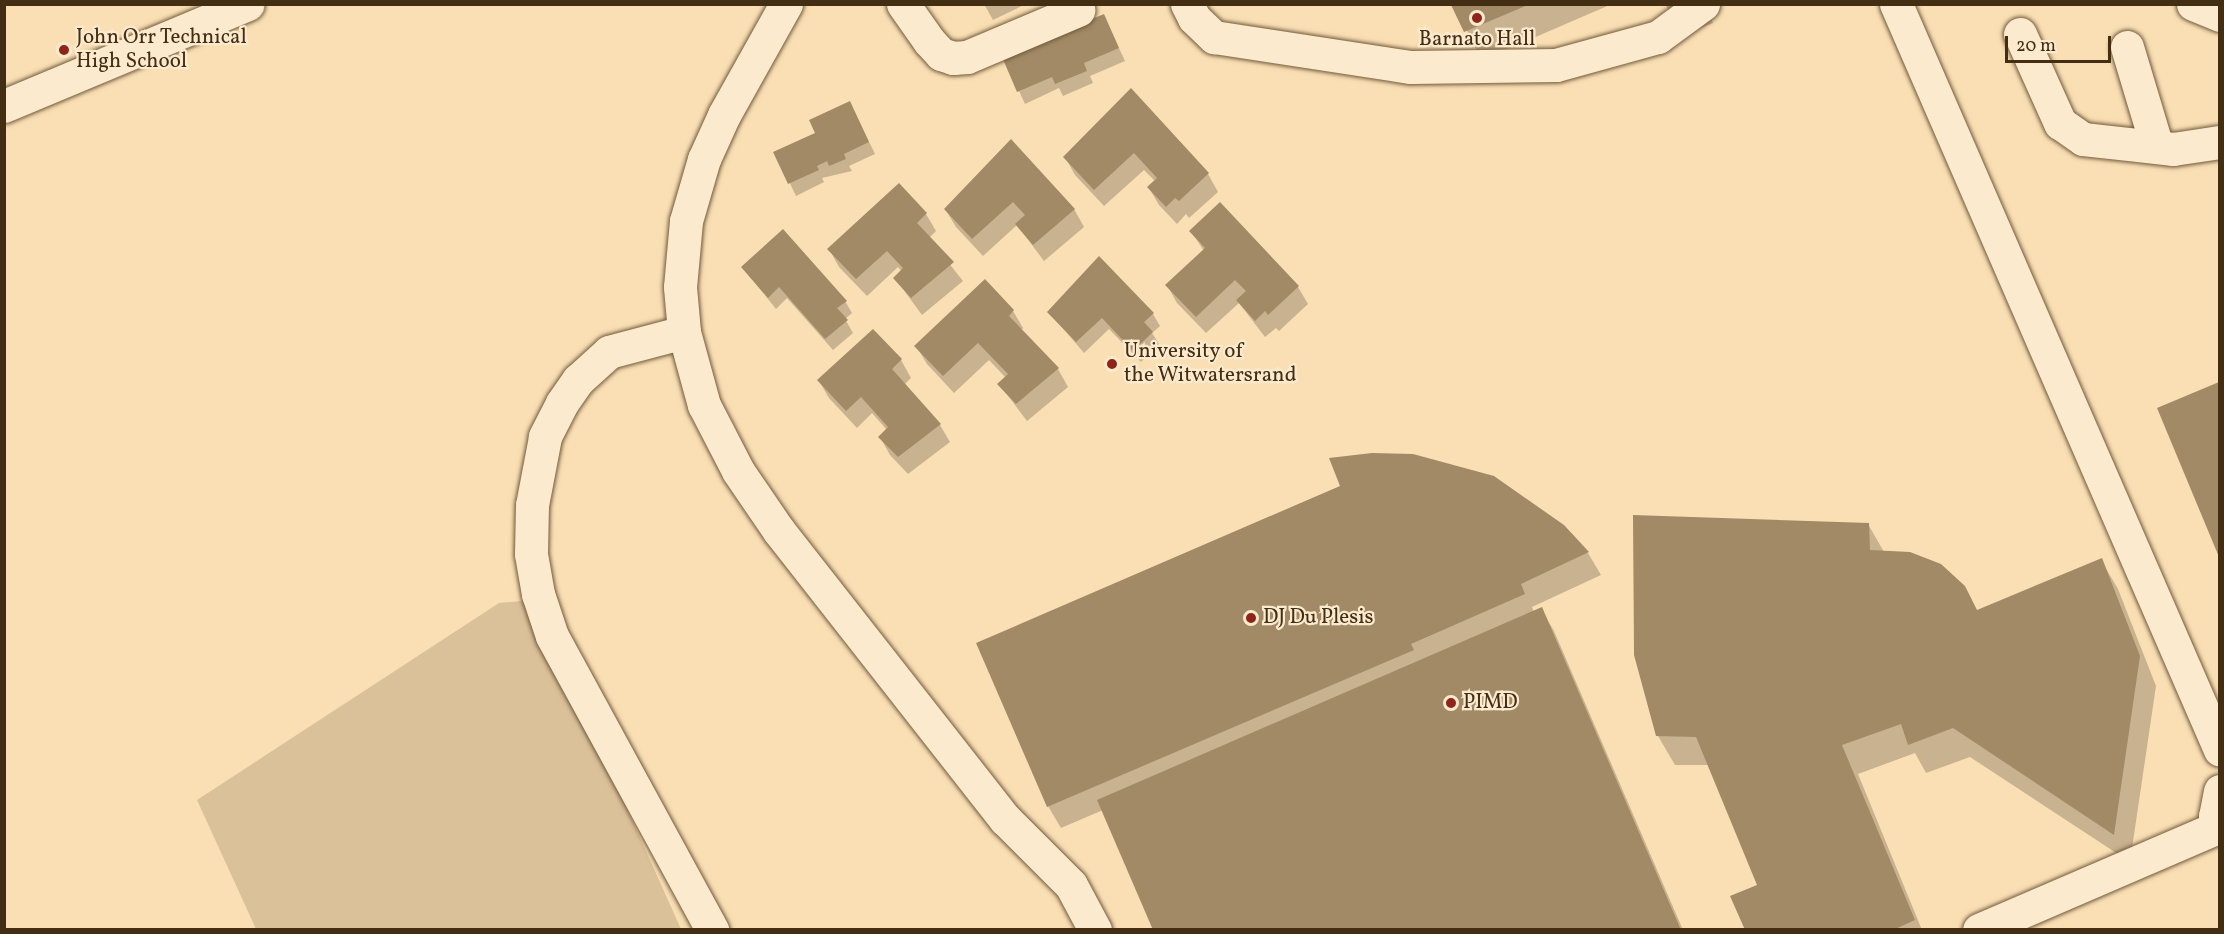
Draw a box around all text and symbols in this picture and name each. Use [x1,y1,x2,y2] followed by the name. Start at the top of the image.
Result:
[1470,11,1484,25] marker: Barnato Hall
[2008,24,2114,62] scale bar
[76,25,247,75] place label: John Orr Technical High School
[1419,27,1535,53] place label: Barnato Hall
[2016,34,2056,59] text: 20 m
[57,43,71,57] marker: John Orr Technical High School
[1124,339,1297,389] place label: University of the Witwatersrand
[1105,357,1119,371] marker: University of the Witwatersrand
[1263,605,1374,631] place label: DJ Du Plesis
[1244,611,1258,625] marker: DJ Du Plesis
[1463,690,1518,716] place label: PIMD
[1444,696,1458,710] marker: PIMD

